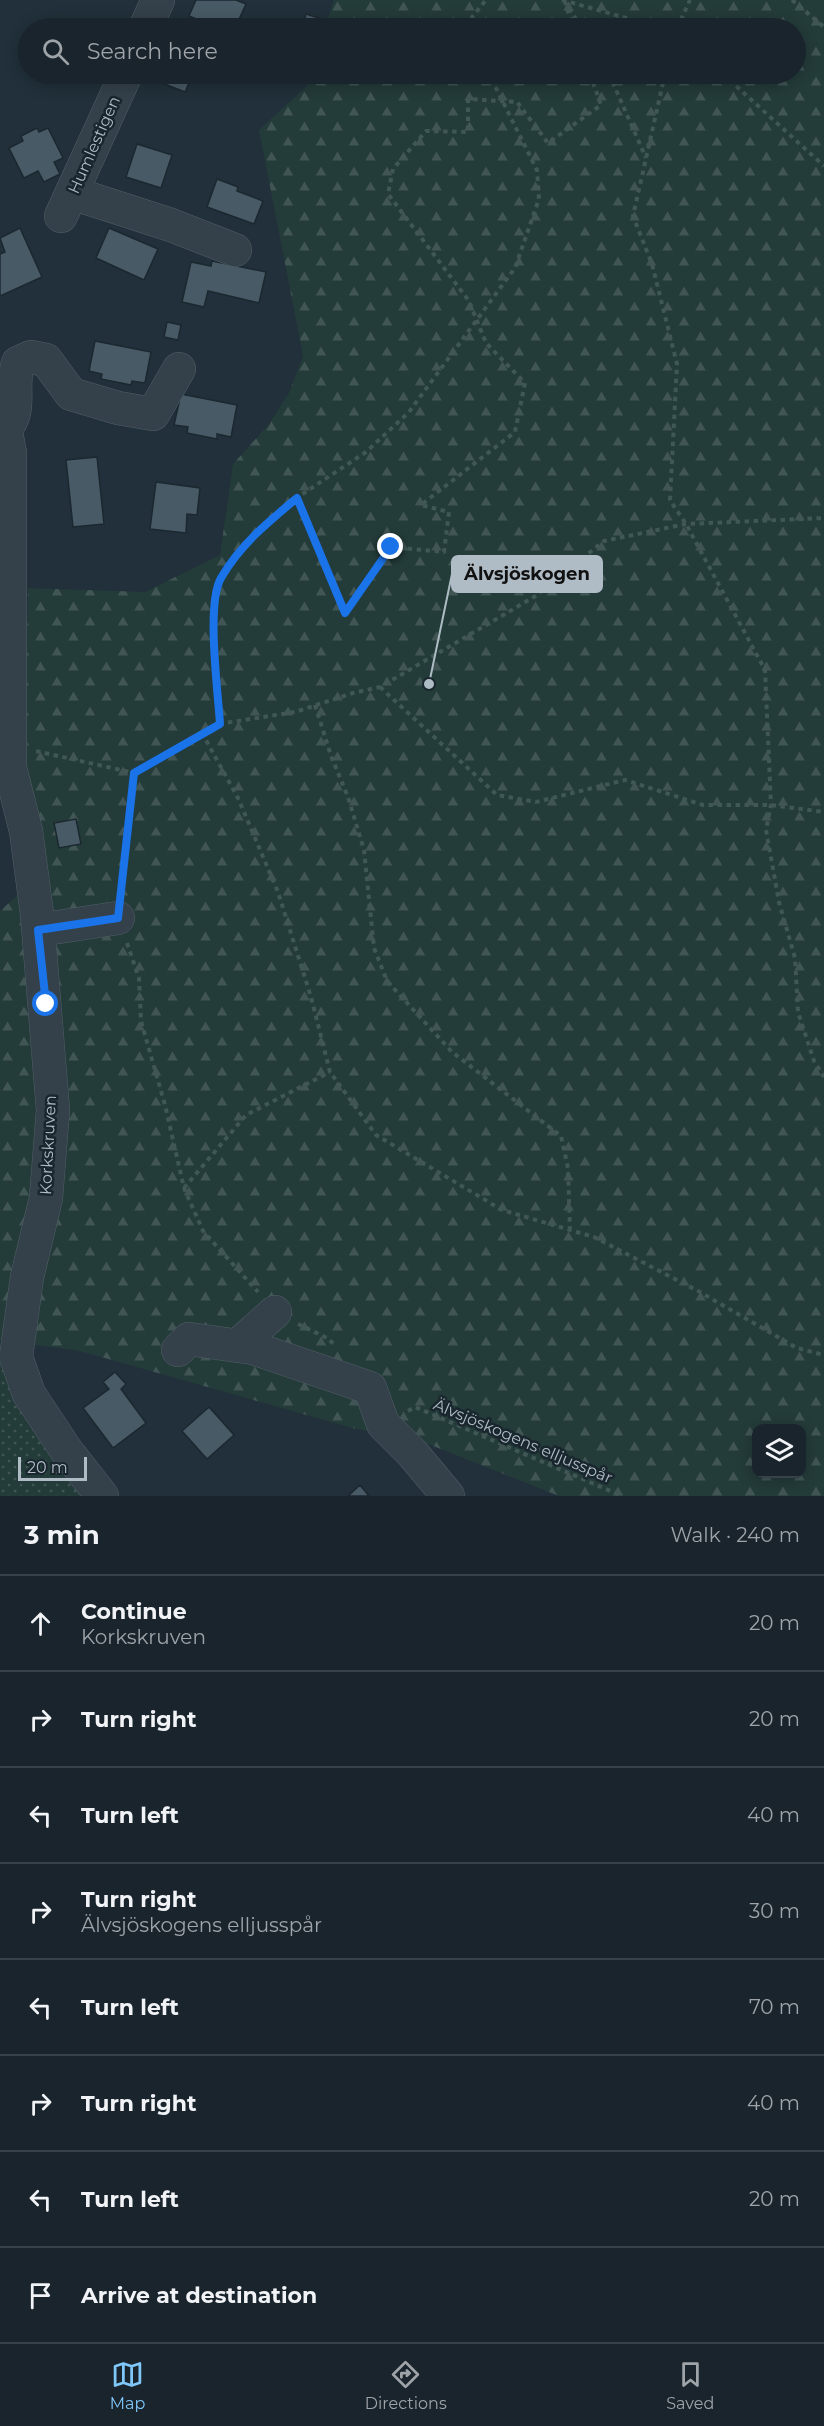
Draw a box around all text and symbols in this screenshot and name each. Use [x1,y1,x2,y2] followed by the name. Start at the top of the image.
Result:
[18,18,806,84] search box
[39,35,72,68] icon: search
[87,38,218,65] text: Search here
[64,93,124,197] street label: Humlestigen
[377,533,403,559] route end
[452,556,602,592] callout: Älvsjöskogen
[463,563,590,585] text: Älvsjöskogen
[32,990,58,1016] route start
[36,1095,60,1195] street label: Korkskruven
[431,1394,616,1487] street label: Älvsjöskogens elljusspår
[752,1424,806,1478] map controls
[752,1424,806,1478] button: layers
[18,1454,87,1482] scale bar
[27,1458,68,1477] text: 20 m
[24,1519,100,1551] text: 3 min
[670,1523,800,1547] text: Walk · 240 m
[81,1598,187,1625] text: Continue
[24,1607,57,1640] icon: ahead
[749,1611,800,1635] text: 20 m
[81,1625,206,1649] text: Korkskruven
[24,1703,57,1736] icon: right
[81,1706,196,1733] text: Turn right
[749,1707,800,1731] text: 20 m
[24,1799,57,1832] icon: left
[81,1802,179,1829] text: Turn left
[747,1803,800,1827] text: 40 m
[81,1886,196,1913] text: Turn right
[24,1895,57,1928] icon: right
[749,1899,800,1923] text: 30 m
[81,1913,322,1937] text: Älvsjöskogens elljusspår
[24,1991,57,2024] icon: left
[81,1994,179,2021] text: Turn left
[749,1995,800,2019] text: 70 m
[24,2087,57,2120] icon: right
[81,2090,196,2117] text: Turn right
[747,2091,800,2115] text: 40 m
[24,2183,57,2216] icon: left
[81,2186,179,2213] text: Turn left
[749,2187,800,2211] text: 20 m
[24,2279,57,2312] icon: arrive
[81,2282,317,2309] text: Arrive at destination
[110,2358,145,2413] tab: Map
[365,2358,447,2413] tab: Directions
[666,2358,714,2413] tab: Saved

